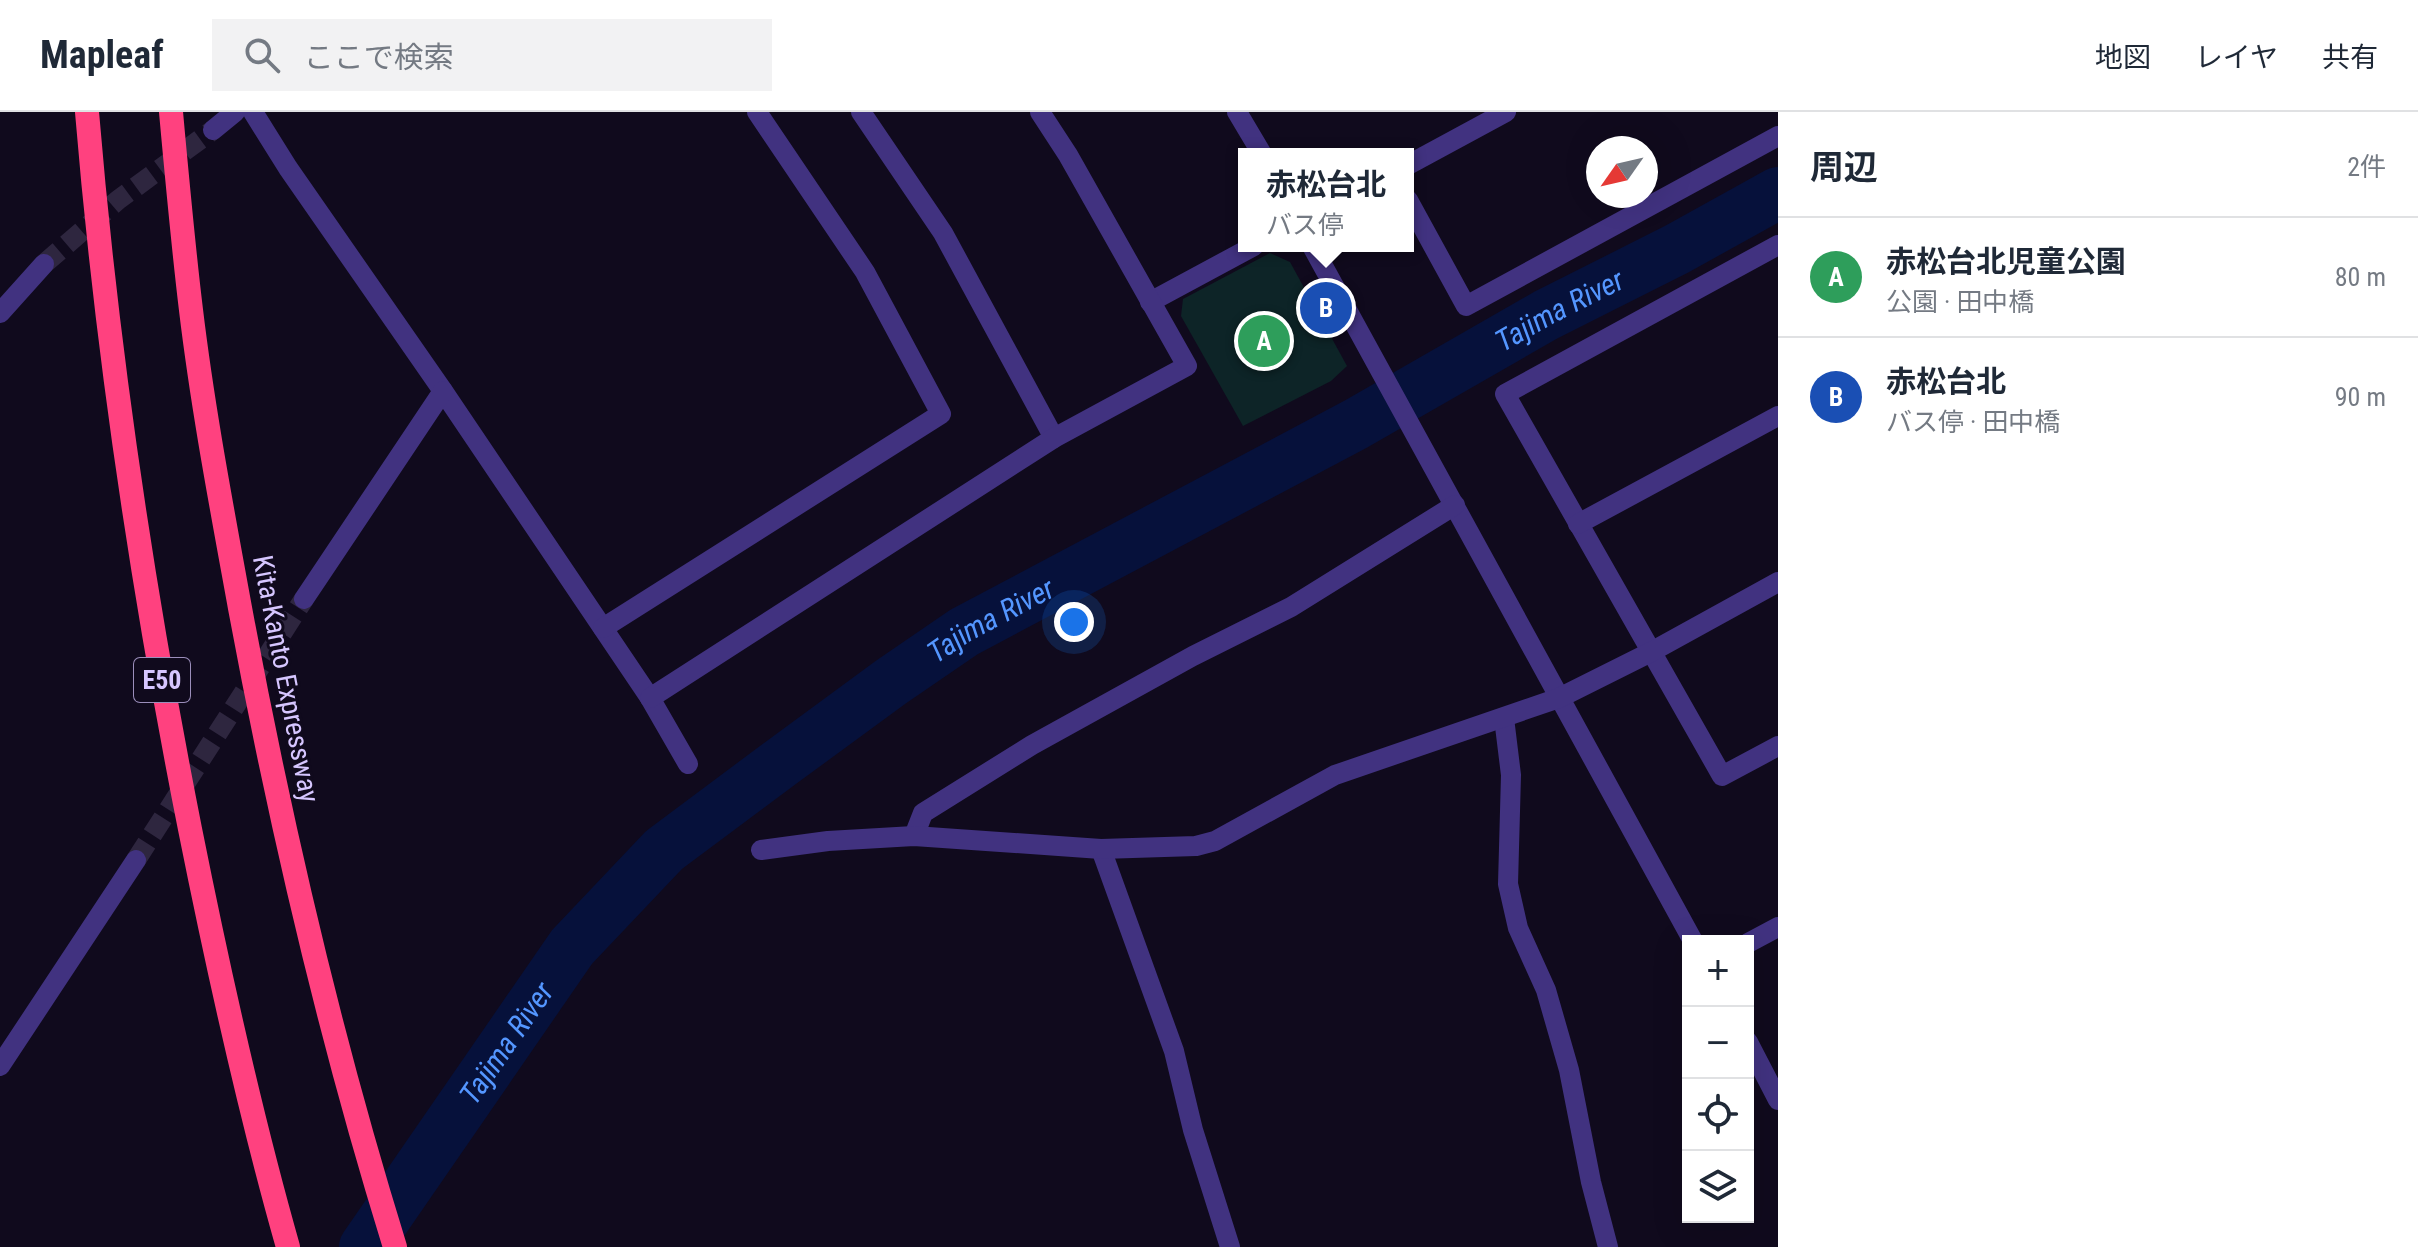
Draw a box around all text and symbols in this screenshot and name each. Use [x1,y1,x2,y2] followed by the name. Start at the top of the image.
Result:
[212,19,772,91] search box
[40,33,164,77] text: Mapleaf
[240,33,284,77] icon: search
[304,40,454,75] text: ここで検索
[2095,41,2151,74] text: 地図
[2195,41,2278,74] text: レイヤ
[2322,41,2378,74] text: 共有
[1586,136,1658,208] north arrow
[1810,147,1878,187] text: 周辺
[1238,148,1414,252] popup
[2347,152,2386,182] text: 2件
[1266,167,1386,202] text: 赤松台北
[1266,210,1344,240] text: バス停
[1886,244,2126,279] text: 赤松台北児童公園
[1489,261,1630,358] water label: Tajima River
[1828,262,1844,292] text: A
[2335,262,2386,292] text: 80 m
[1300,278,1352,338] pin: B
[1886,287,2034,317] text: 公園 · 田中橋
[1238,311,1290,371] pin: A
[1886,364,2006,399] text: 赤松台北
[1829,382,1843,412] text: B
[2335,382,2386,412] text: 90 m
[1886,407,2060,437] text: バス停 · 田中橋
[246,553,326,806] street label: Kita-Kanto Expressway
[920,570,1061,670] water label: Tajima River
[1054,602,1094,642] your location
[134,658,190,702] road number: E50
[1682,935,1754,1223] map controls
[1682,935,1754,1007] button: +
[452,974,561,1111] water label: Tajima River
[1682,1007,1754,1079] button: −
[1682,1079,1754,1151] button: locate
[1682,1151,1754,1223] button: layers

